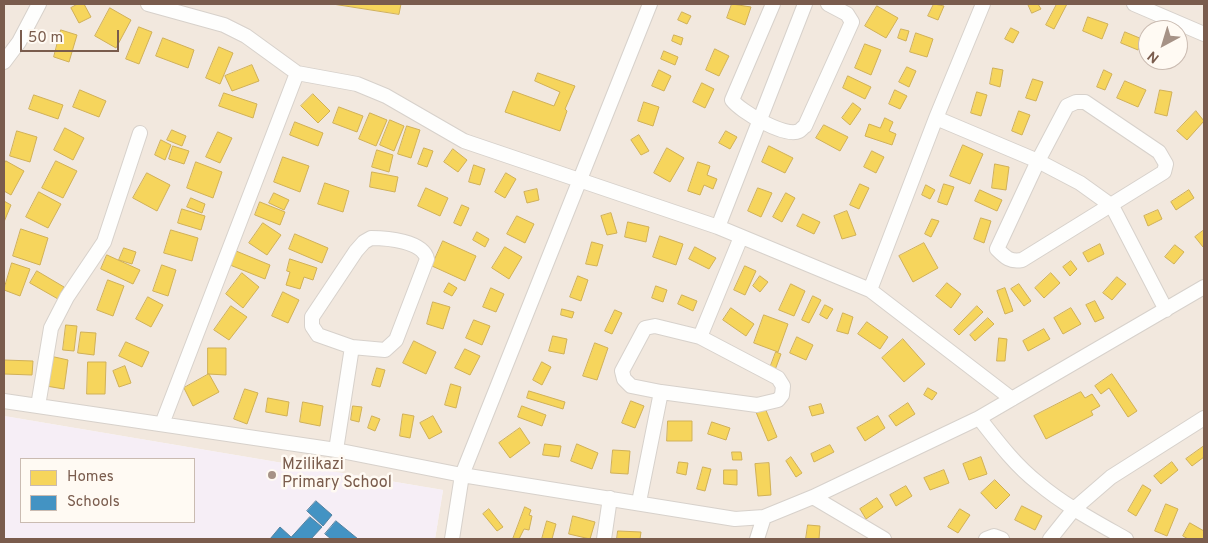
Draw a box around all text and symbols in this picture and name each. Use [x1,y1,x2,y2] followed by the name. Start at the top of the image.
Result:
[22,20,121,52] scale bar
[1138,20,1188,70] north arrow
[28,29,63,48] text: 50 m
[1145,46,1163,66] text: N
[282,456,392,494] place label: Mzilikazi Primary School
[20,458,195,523] legend
[67,468,114,487] text: Homes
[266,469,278,481] marker: Mzilikazi Primary School
[67,493,120,512] text: Schools

